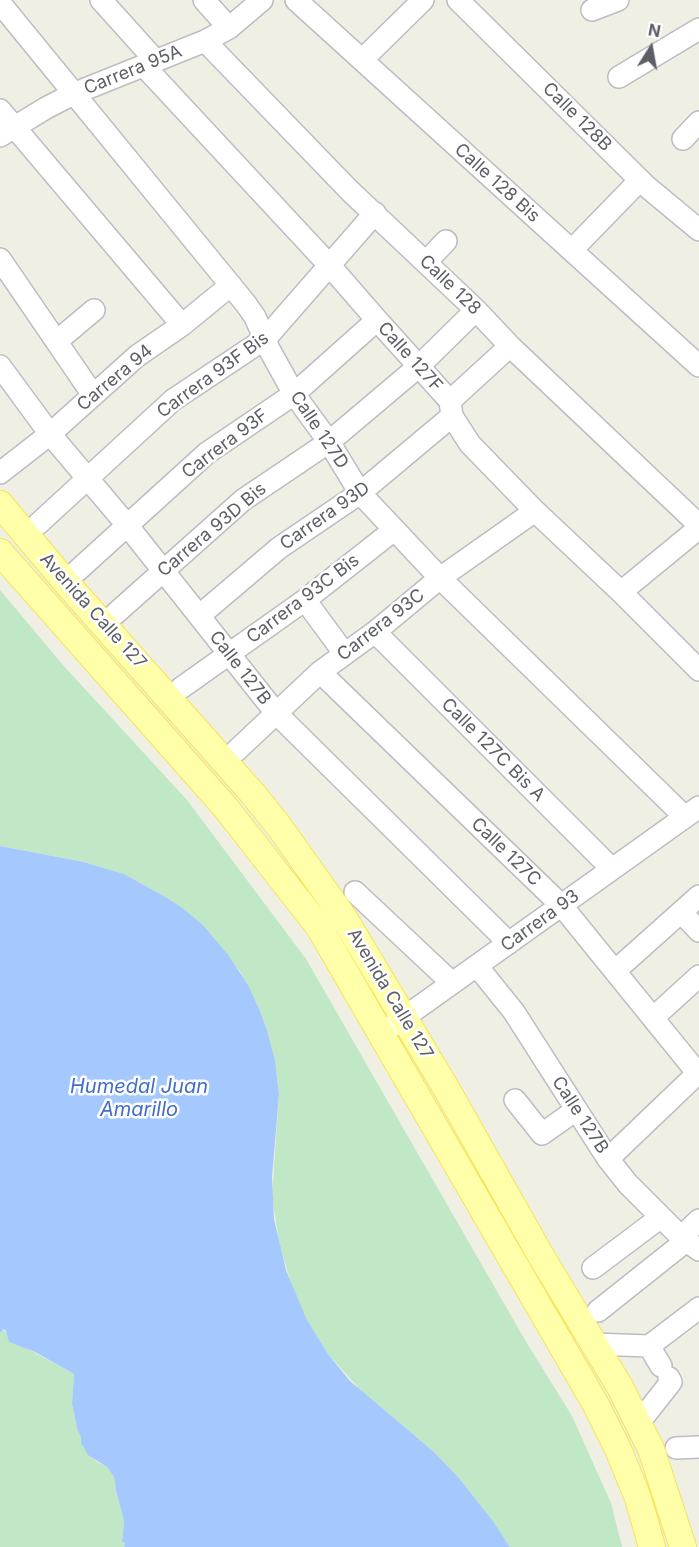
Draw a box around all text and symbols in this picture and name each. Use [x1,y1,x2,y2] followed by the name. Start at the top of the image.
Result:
[621,18,681,78] north arrow
[647,19,662,41] text: N
[81,41,185,99] street label: Carrera 95A
[538,78,616,156] street label: Calle 128B
[450,139,544,227] street label: Calle 128 Bis
[415,250,485,320] street label: Calle 128
[373,318,447,396] street label: Calle 127F
[153,327,273,423] street label: Carrera 93F Bis
[73,340,157,416] street label: Carrera 94
[285,387,353,473] street label: Calle 127D
[178,405,272,483] street label: Carrera 93F
[276,477,374,555] street label: Carrera 93D
[153,478,271,582] street label: Carrera 93D Bis
[35,549,151,673] street label: Avenida Calle 127
[242,550,364,648] street label: Carrera 93C Bis
[333,584,429,666] street label: Carrera 93C
[204,627,276,709] street label: Calle 127B
[437,694,549,806] street label: Calle 127C Bis A
[466,813,546,891] street label: Calle 127C
[497,885,583,957] street label: Carrera 93
[342,925,438,1063] street label: Avenida Calle 127
[547,1072,613,1158] street label: Calle 127B
[70,1075,208,1122] water label: Humedal Juan Amarillo

